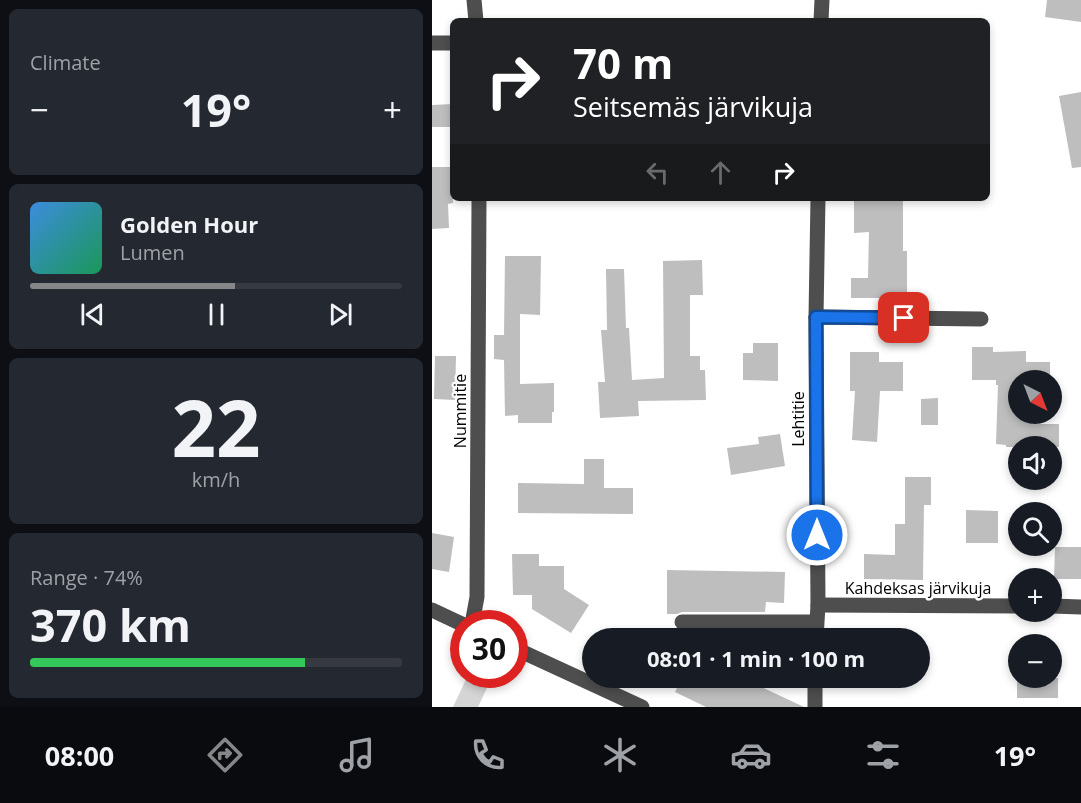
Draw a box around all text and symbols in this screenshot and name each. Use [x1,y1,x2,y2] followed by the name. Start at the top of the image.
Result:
[573,34,673,91] text: 70 m
[474,42,552,120] icon: right
[30,49,101,76] text: Climate
[181,79,251,140] text: 19°
[30,87,49,132] text: −
[383,87,402,132] text: +
[573,88,813,125] text: Seitsemäs järvikuja
[641,156,674,189] icon: left
[704,156,737,189] icon: ahead
[767,156,800,189] icon: right
[120,209,258,239] text: Golden Hour
[120,239,185,266] text: Lumen
[878,292,929,343] pin
[76,298,109,331] icon: previous
[200,298,233,331] icon: pause
[324,298,357,331] icon: next
[887,301,920,334] icon: arrive
[1008,370,1062,424] north arrow
[1008,370,1062,688] map controls
[171,374,261,480] text: 22
[449,374,471,448] street label: Nummitie
[787,391,809,447] street label: Lehtitie
[1008,436,1062,490] button: sound
[192,466,240,493] text: km/h
[1008,502,1062,556] button: search
[785,503,849,567] position arrow
[30,564,143,591] text: Range · 74%
[1008,568,1062,622] button: +
[845,577,991,599] street label: Kahdeksas järvikuja
[30,594,191,655] text: 370 km
[450,610,528,688] speed limit sign: 30
[1008,634,1062,688] button: −
[647,643,865,673] text: 08:01 · 1 min · 100 m
[204,734,246,776] icon: directions
[336,734,378,776] icon: music
[467,734,509,776] icon: phone
[599,734,641,776] icon: climate
[730,734,772,776] icon: car
[862,734,904,776] icon: filters
[45,737,114,774] text: 08:00
[994,737,1036,774] text: 19°

